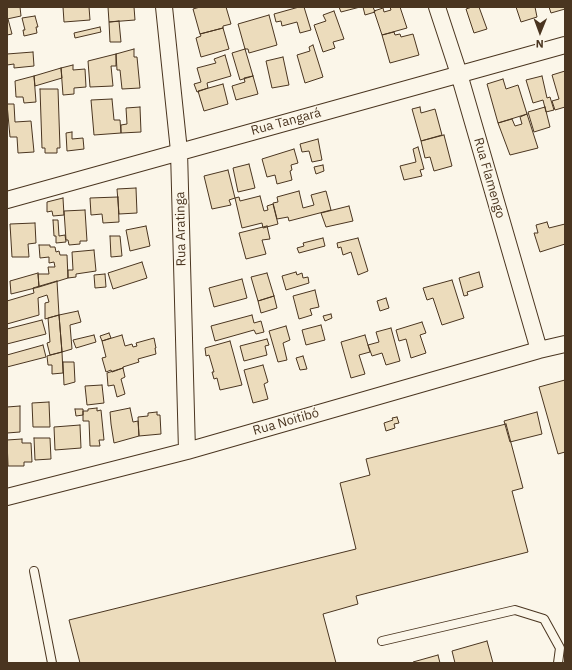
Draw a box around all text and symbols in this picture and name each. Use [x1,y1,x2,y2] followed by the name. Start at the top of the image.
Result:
[520,12,560,52] north arrow
[536,37,544,51] text: N
[249,105,323,139] street label: Rua Tangará
[470,136,508,220] street label: Rua Flamengo
[173,192,189,266] street label: Rua Aratinga
[251,405,321,439] street label: Rua Noitibó

